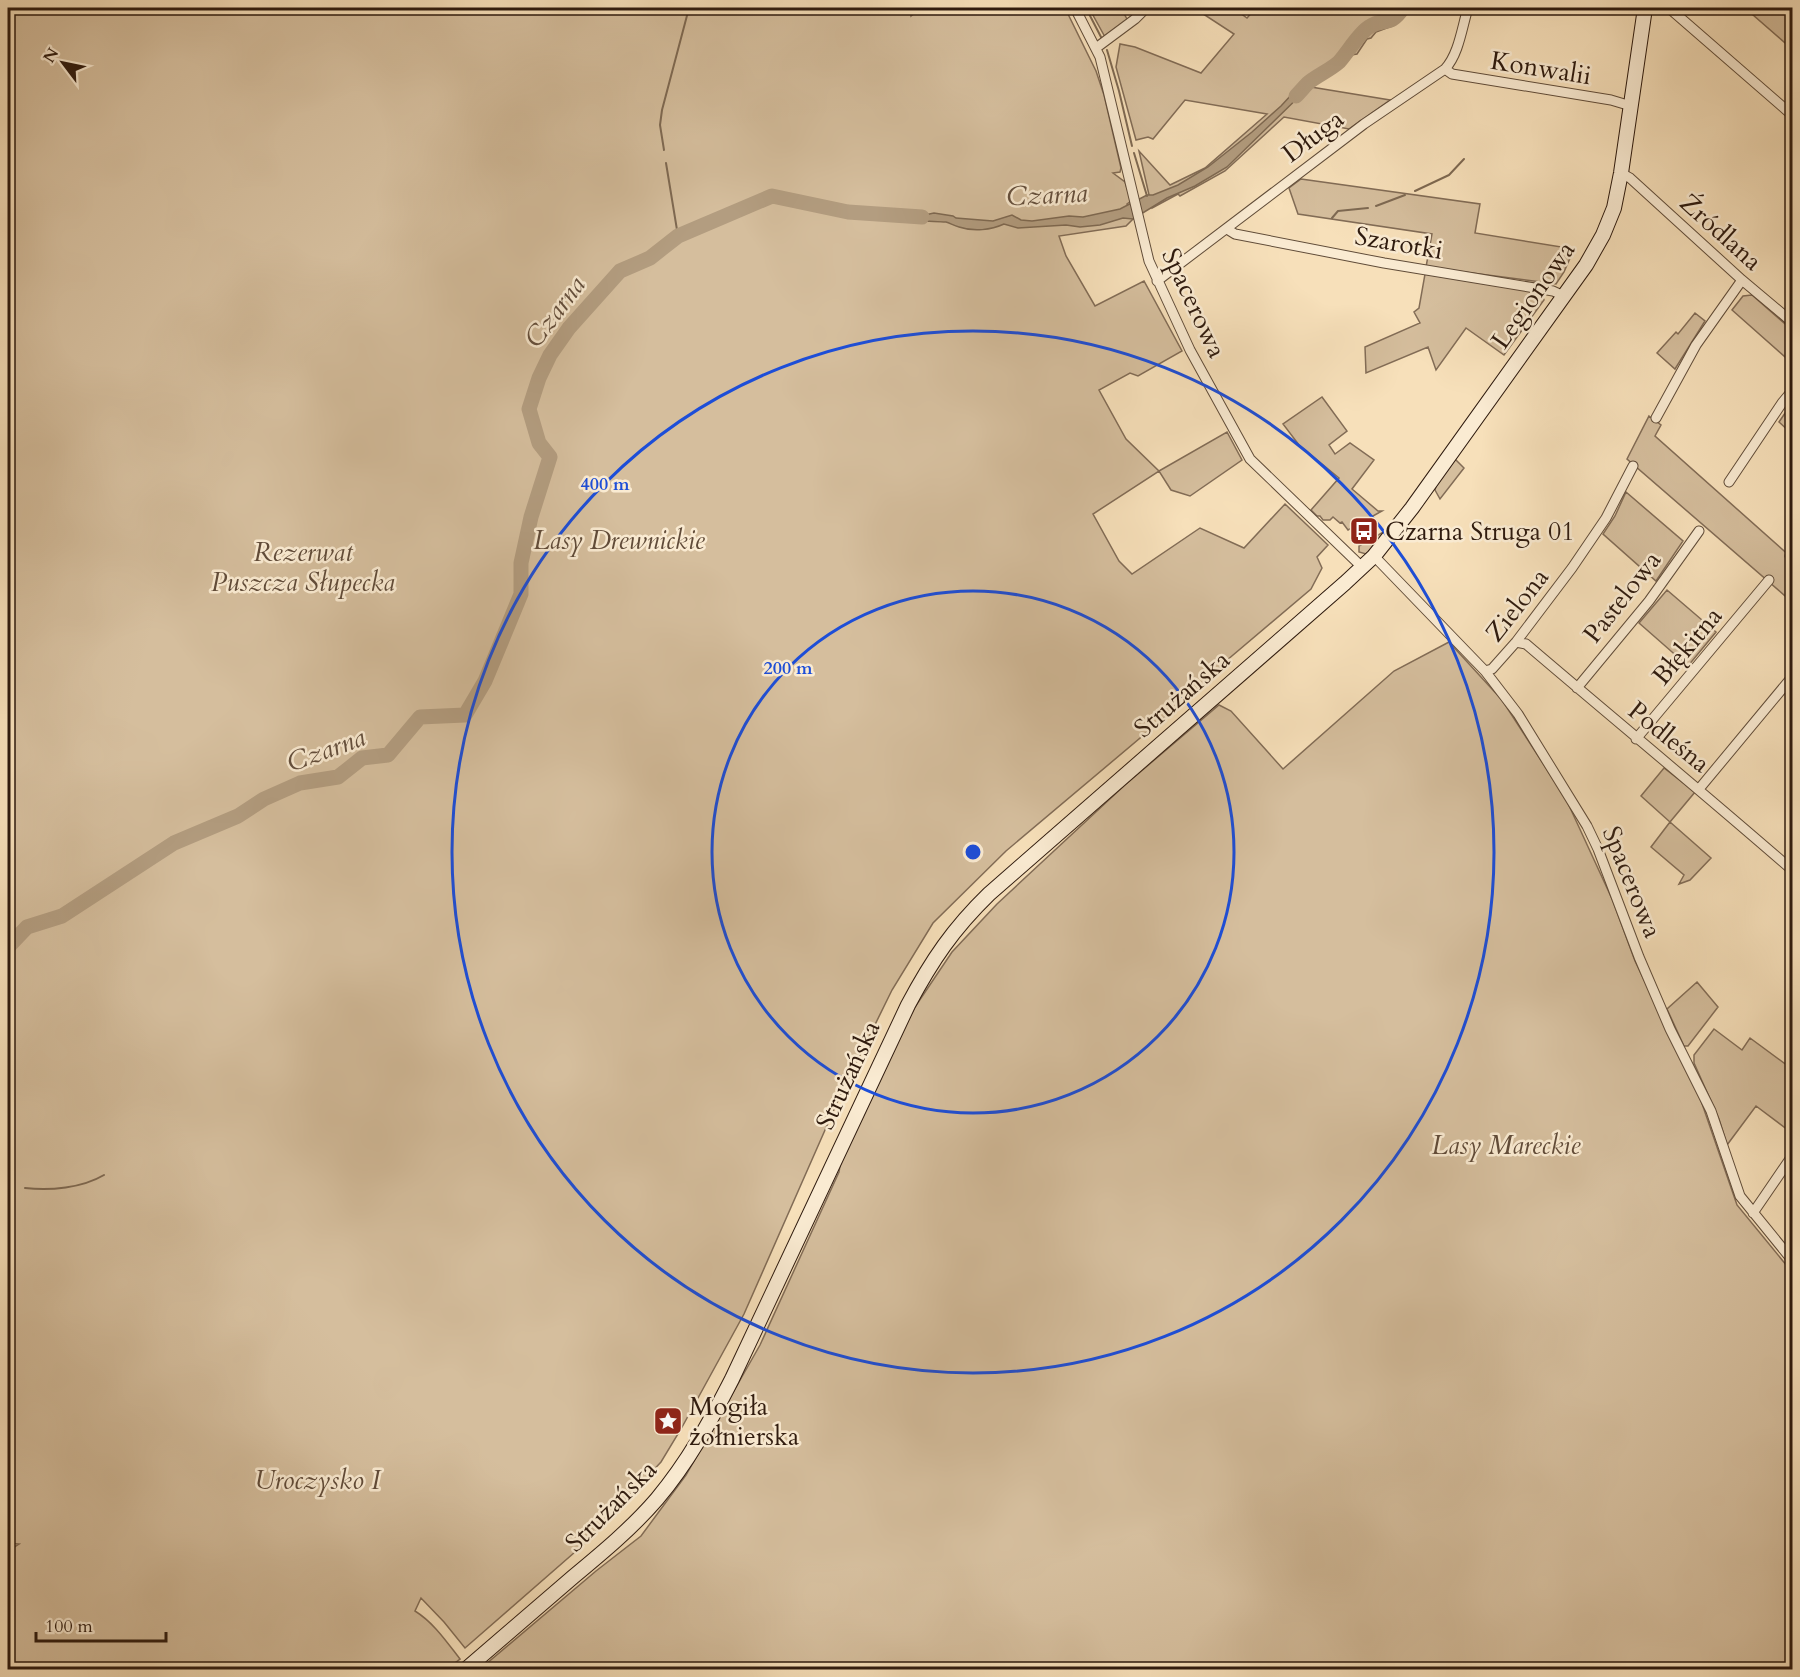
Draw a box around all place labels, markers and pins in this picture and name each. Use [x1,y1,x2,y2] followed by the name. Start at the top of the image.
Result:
[1385,514,1575,549] place label: Czarna Struga 01
[1348,515,1380,547] bus stop icon: Czarna Struga 01
[963,842,983,862] centre of rings
[689,1389,799,1454] place label: Mogiła żołnierska
[652,1405,684,1437] place icon: Mogiła żołnierska

